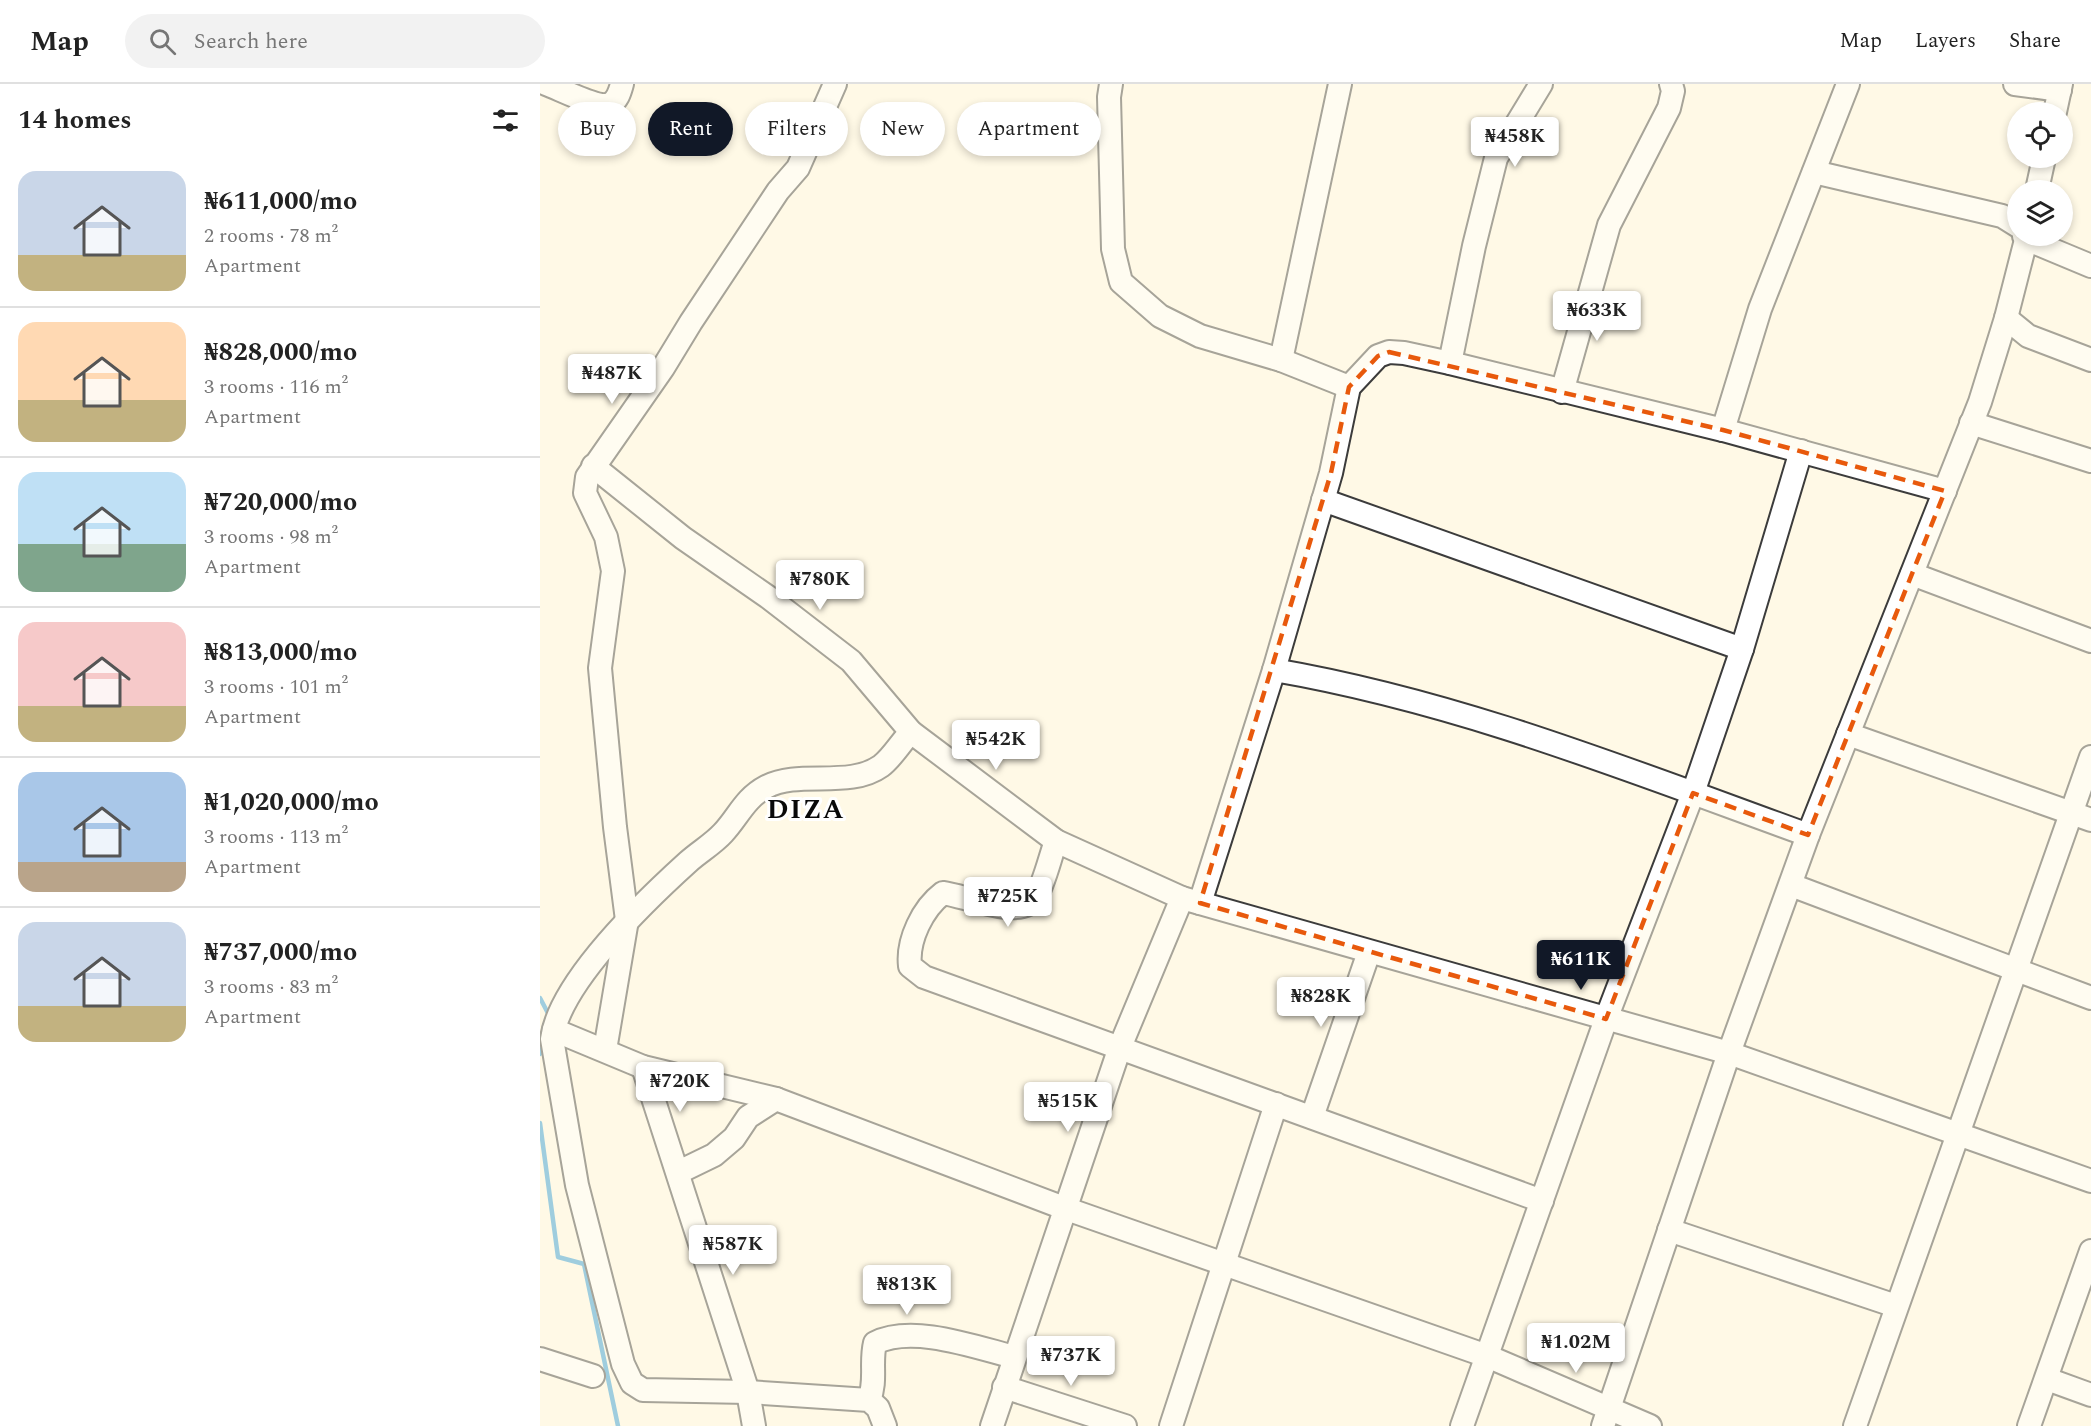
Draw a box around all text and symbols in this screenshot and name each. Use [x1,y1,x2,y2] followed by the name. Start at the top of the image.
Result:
[125,14,545,68] search box
[30,20,89,63] text: Map
[146,25,179,58] icon: search
[194,25,308,58] text: Search here
[1840,25,1882,57] text: Map
[1915,25,1976,57] text: Layers
[2009,25,2061,57] text: Share
[18,100,132,140] text: 14 homes
[558,102,636,156] chip: Buy
[648,102,733,156] chip: Rent
[745,102,848,156] chip: Filters
[860,102,945,156] chip: New
[957,102,1101,156] chip: Apartment
[2007,102,2073,246] map controls
[2007,102,2073,168] button: locate
[489,104,522,137] icon: filters
[1473,117,1557,168] pin: ₦458K
[1485,121,1545,151] text: ₦458K
[2007,180,2073,246] button: layers
[204,181,357,221] text: ₦611,000/mo
[66,195,138,267] icon: home
[204,221,338,251] text: 2 rooms · 78 m²
[204,251,301,281] text: Apartment
[1555,291,1639,342] pin: ₦633K
[1567,295,1627,325] text: ₦633K
[204,332,357,372] text: ₦828,000/mo
[66,346,138,418] icon: home
[570,354,654,405] pin: ₦487K
[582,358,642,388] text: ₦487K
[204,372,348,402] text: 3 rooms · 116 m²
[204,402,301,432] text: Apartment
[204,482,357,522] text: ₦720,000/mo
[66,496,138,568] icon: home
[204,522,338,552] text: 3 rooms · 98 m²
[204,552,301,582] text: Apartment
[778,560,862,611] pin: ₦780K
[790,564,850,594] text: ₦780K
[204,632,357,672] text: ₦813,000/mo
[66,646,138,718] icon: home
[204,672,348,702] text: 3 rooms · 101 m²
[204,702,301,732] text: Apartment
[954,720,1038,771] pin: ₦542K
[966,724,1026,754] text: ₦542K
[204,782,379,822] text: ₦1,020,000/mo
[767,789,845,831] district label: DIZA
[66,796,138,868] icon: home
[204,822,348,852] text: 3 rooms · 113 m²
[204,852,301,882] text: Apartment
[966,877,1050,928] pin: ₦725K
[978,881,1038,911] text: ₦725K
[204,932,357,972] text: ₦737,000/mo
[1539,940,1623,991] pin: ₦611K
[1551,944,1611,974] text: ₦611K
[66,946,138,1018] icon: home
[204,972,338,1002] text: 3 rooms · 83 m²
[1279,977,1363,1028] pin: ₦828K
[1291,981,1351,1011] text: ₦828K
[204,1002,301,1032] text: Apartment
[638,1062,722,1113] pin: ₦720K
[650,1066,710,1096] text: ₦720K
[1026,1082,1110,1133] pin: ₦515K
[1038,1086,1098,1116] text: ₦515K
[691,1225,775,1276] pin: ₦587K
[703,1229,763,1259] text: ₦587K
[865,1265,949,1316] pin: ₦813K
[877,1269,937,1299] text: ₦813K
[1527,1323,1625,1374] pin: ₦1.02M
[1541,1327,1611,1357] text: ₦1.02M
[1029,1336,1113,1387] pin: ₦737K
[1041,1340,1101,1370] text: ₦737K

